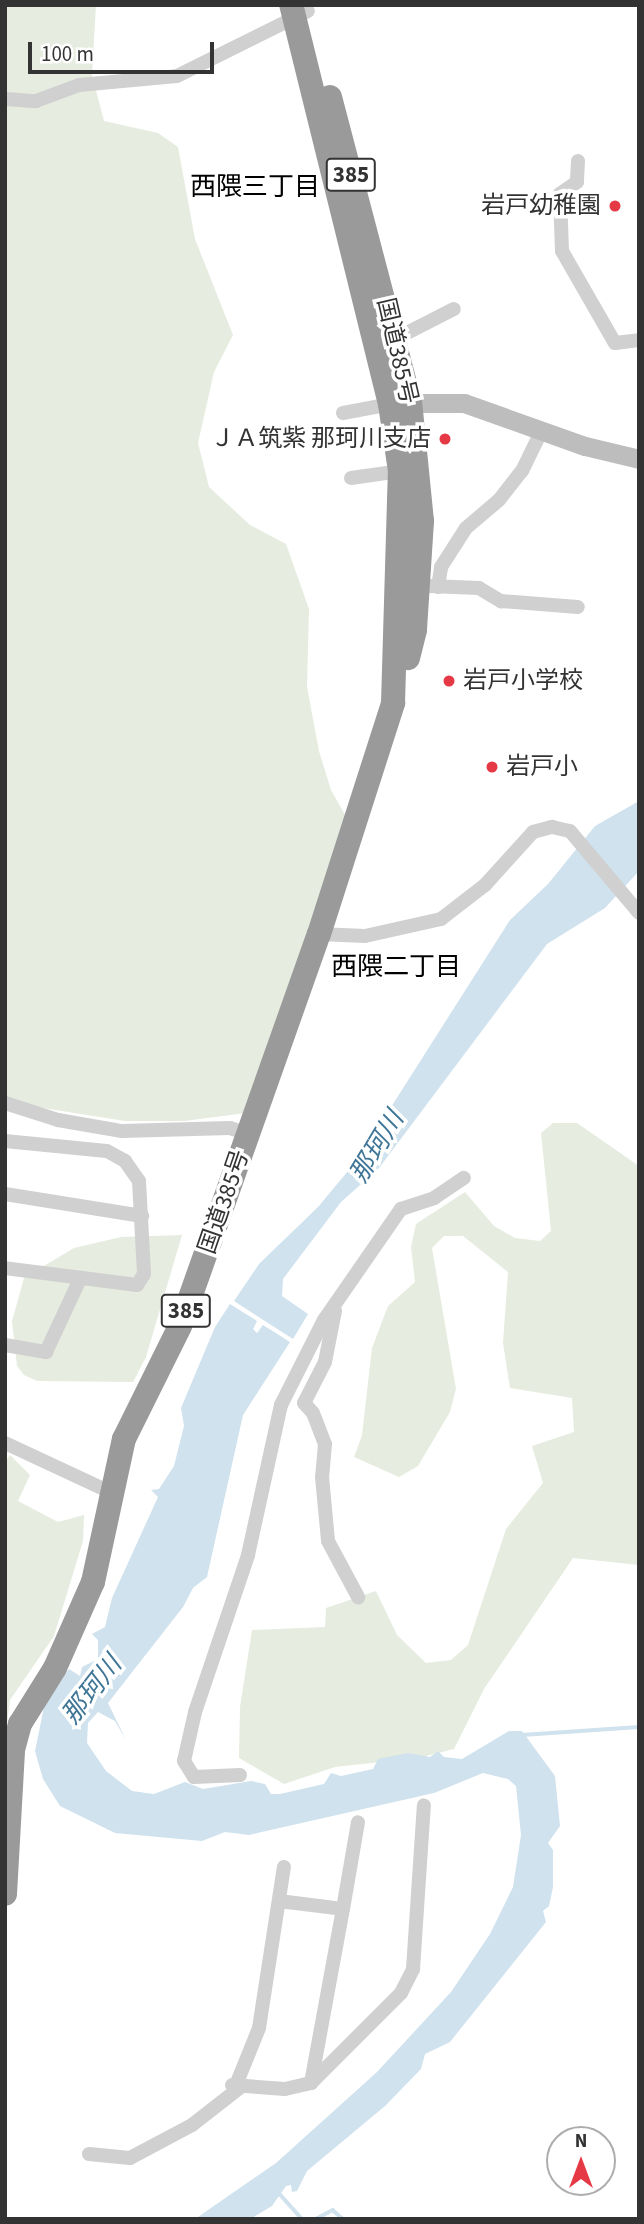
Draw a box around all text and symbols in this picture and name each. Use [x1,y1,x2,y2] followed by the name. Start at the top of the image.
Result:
[32,28,217,72] scale bar
[41,39,94,69] text: 100 m
[325,156,377,194] road number: 385
[190,171,320,203] district label: 西隈三丁目
[481,192,601,220] place label: 岩戸幼稚園
[607,198,623,214] marker: 岩戸幼稚園
[371,295,423,407] street label: 国道385号
[210,425,431,453] place label: ＪＡ筑紫 那珂川支店
[437,431,453,447] marker: ＪＡ筑紫 那珂川支店
[463,667,583,695] place label: 岩戸小学校
[441,673,457,689] marker: 岩戸小学校
[506,753,578,781] place label: 岩戸小
[484,759,500,775] marker: 岩戸小
[331,951,461,983] district label: 西隈二丁目
[344,1106,410,1188] water label: 那珂川
[193,1146,255,1258] street label: 国道385号
[160,1292,212,1330] road number: 385
[56,1650,128,1730] water label: 那珂川
[546,2126,616,2196] north arrow
[575,2128,587,2155] text: N

